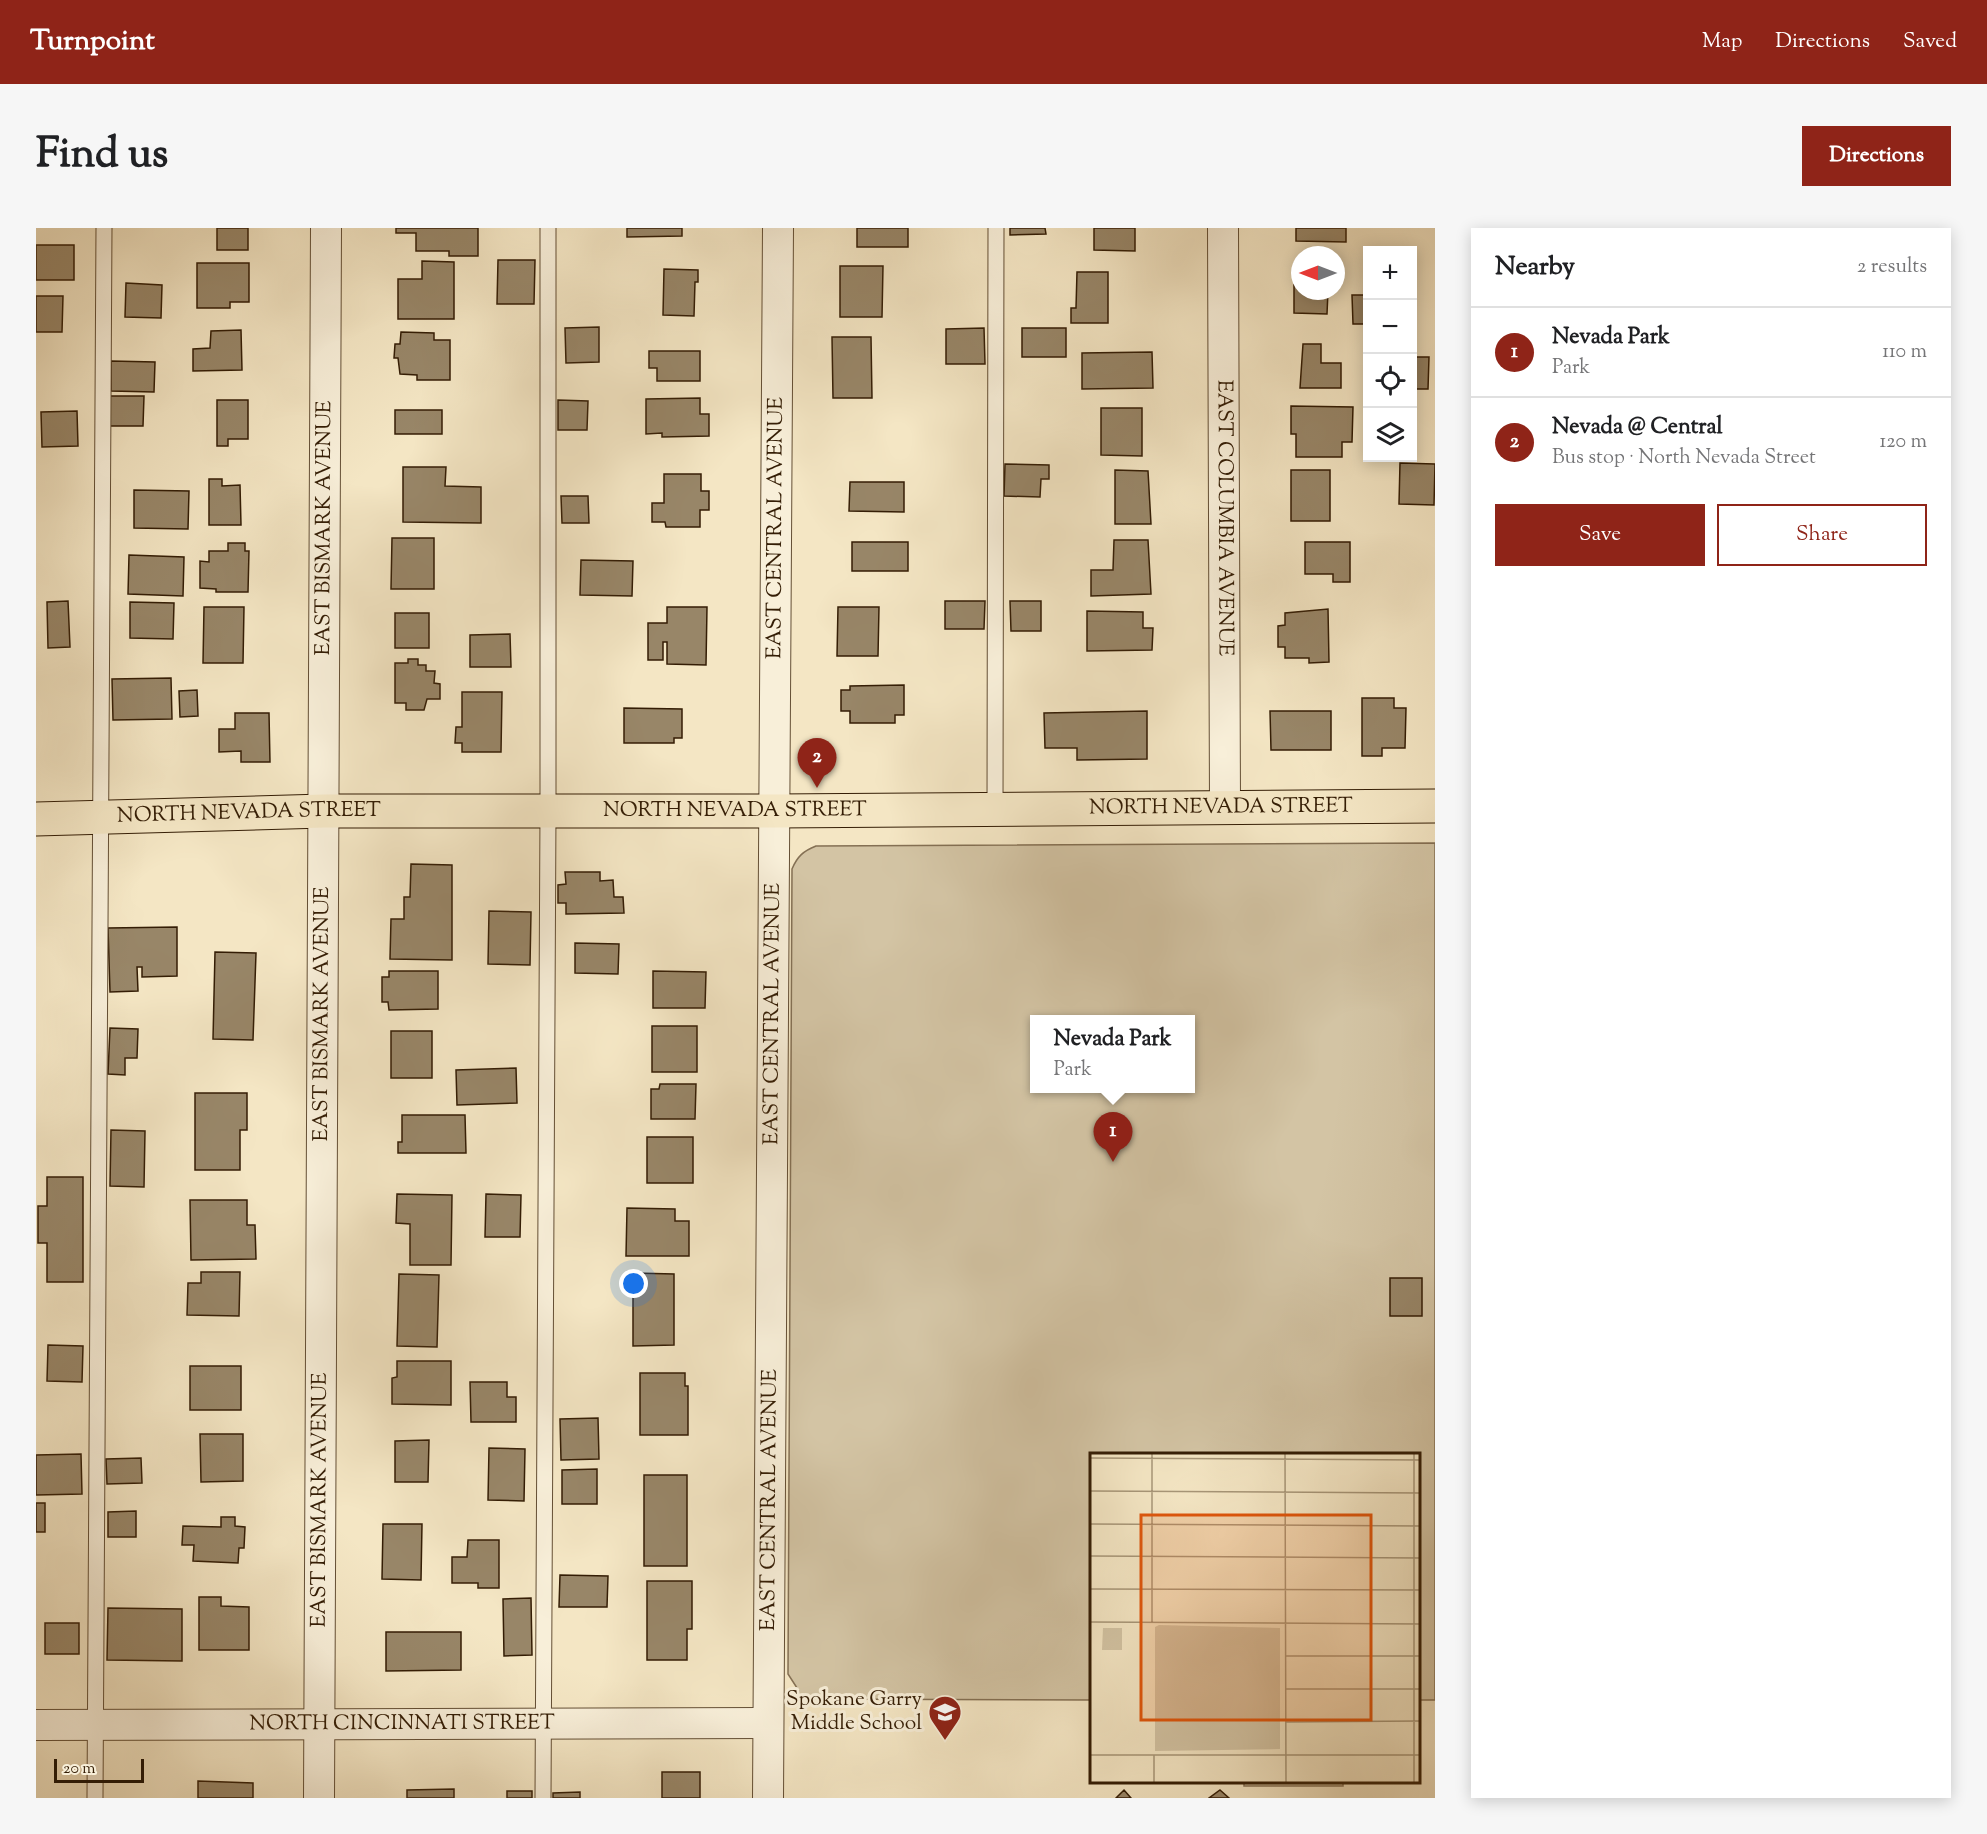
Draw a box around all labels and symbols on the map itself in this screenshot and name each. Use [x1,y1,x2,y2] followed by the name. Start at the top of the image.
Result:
[1291,246,1345,300] north arrow
[1209,380,1239,657] street label: EAST COLUMBIA AVENUE
[760,397,792,659] street label: EAST CENTRAL AVENUE
[309,400,340,656] street label: EAST BISMARK AVENUE
[798,738,836,788] pin: 2
[1089,792,1353,824] street label: NORTH NEVADA STREET
[603,795,867,826] street label: NORTH NEVADA STREET
[117,796,381,832] street label: NORTH NEVADA STREET
[757,883,789,1145] street label: EAST CENTRAL AVENUE
[307,886,338,1142] street label: EAST BISMARK AVENUE
[1094,1112,1132,1162] pin: 1
[619,1269,648,1298] your location
[754,1369,786,1631] street label: EAST CENTRAL AVENUE
[305,1372,336,1628] street label: EAST BISMARK AVENUE
[1090,1453,1420,1783] inset map
[786,1685,923,1739] place label: Spokane Garry Middle School
[927,1694,963,1741] school or university icon: Spokane Garry Middle School
[249,1709,555,1739] street label: NORTH CINCINNATI STREET
[54,1756,144,1784] scale bar

